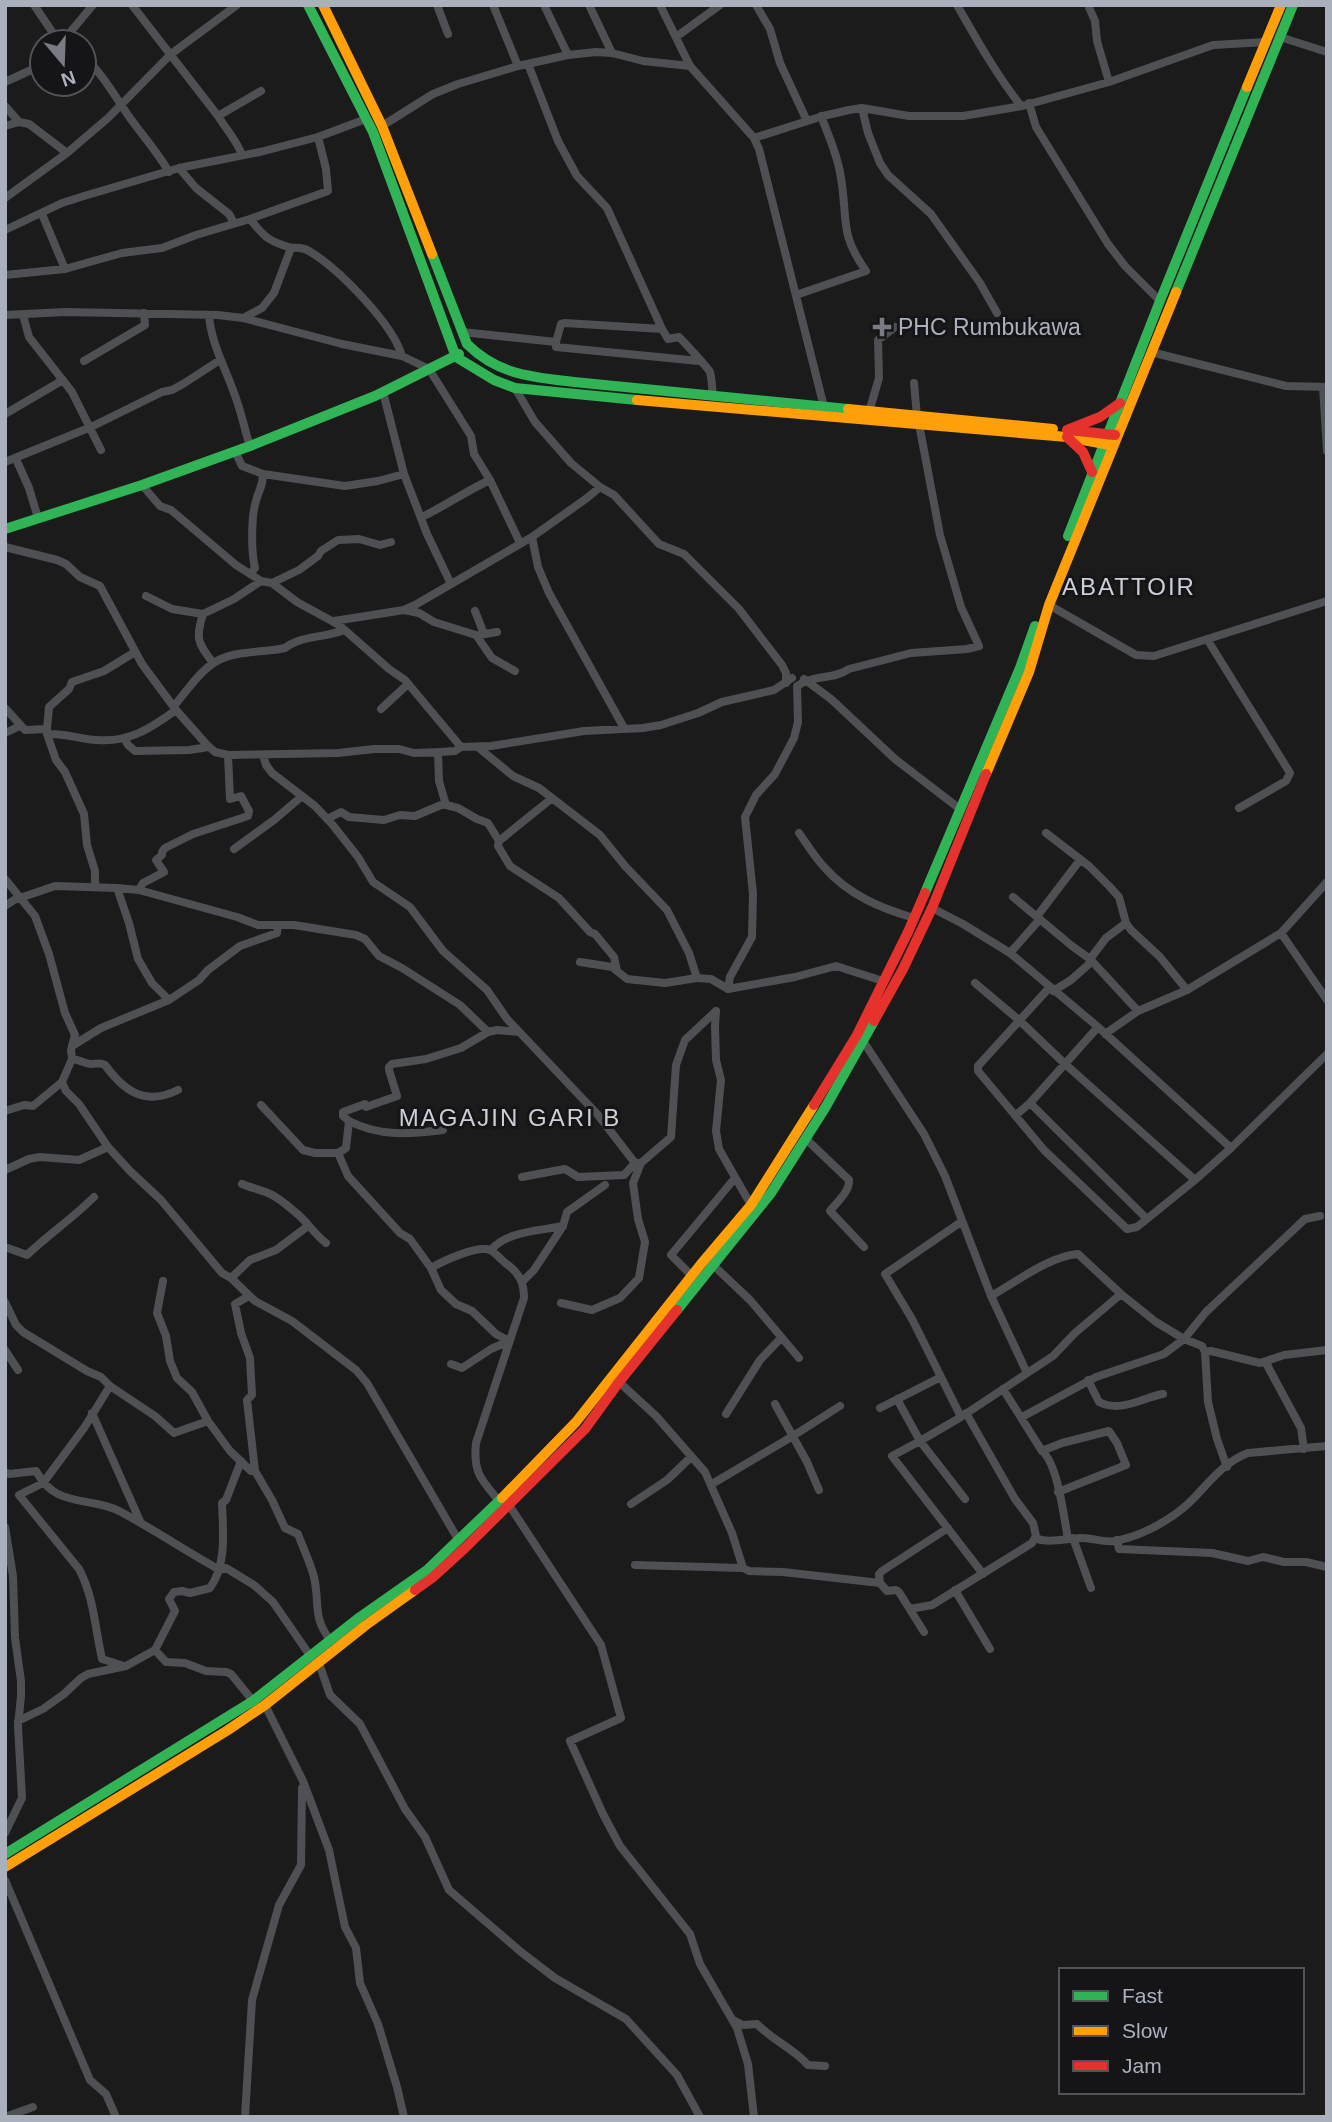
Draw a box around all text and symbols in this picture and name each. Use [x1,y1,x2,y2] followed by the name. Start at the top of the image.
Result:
[28,28,98,98] north arrow
[58,66,78,91] text: N
[898,314,1081,340] place label: PHC Rumbukawa
[872,317,892,337] marker: PHC Rumbukawa
[1062,573,1196,600] district label: ABATTOIR
[399,1104,621,1131] district label: MAGAJIN GARI B
[1059,1968,1304,2094] legend
[1122,1984,1163,2007] text: Fast
[1122,2019,1168,2042] text: Slow
[1122,2054,1162,2077] text: Jam

